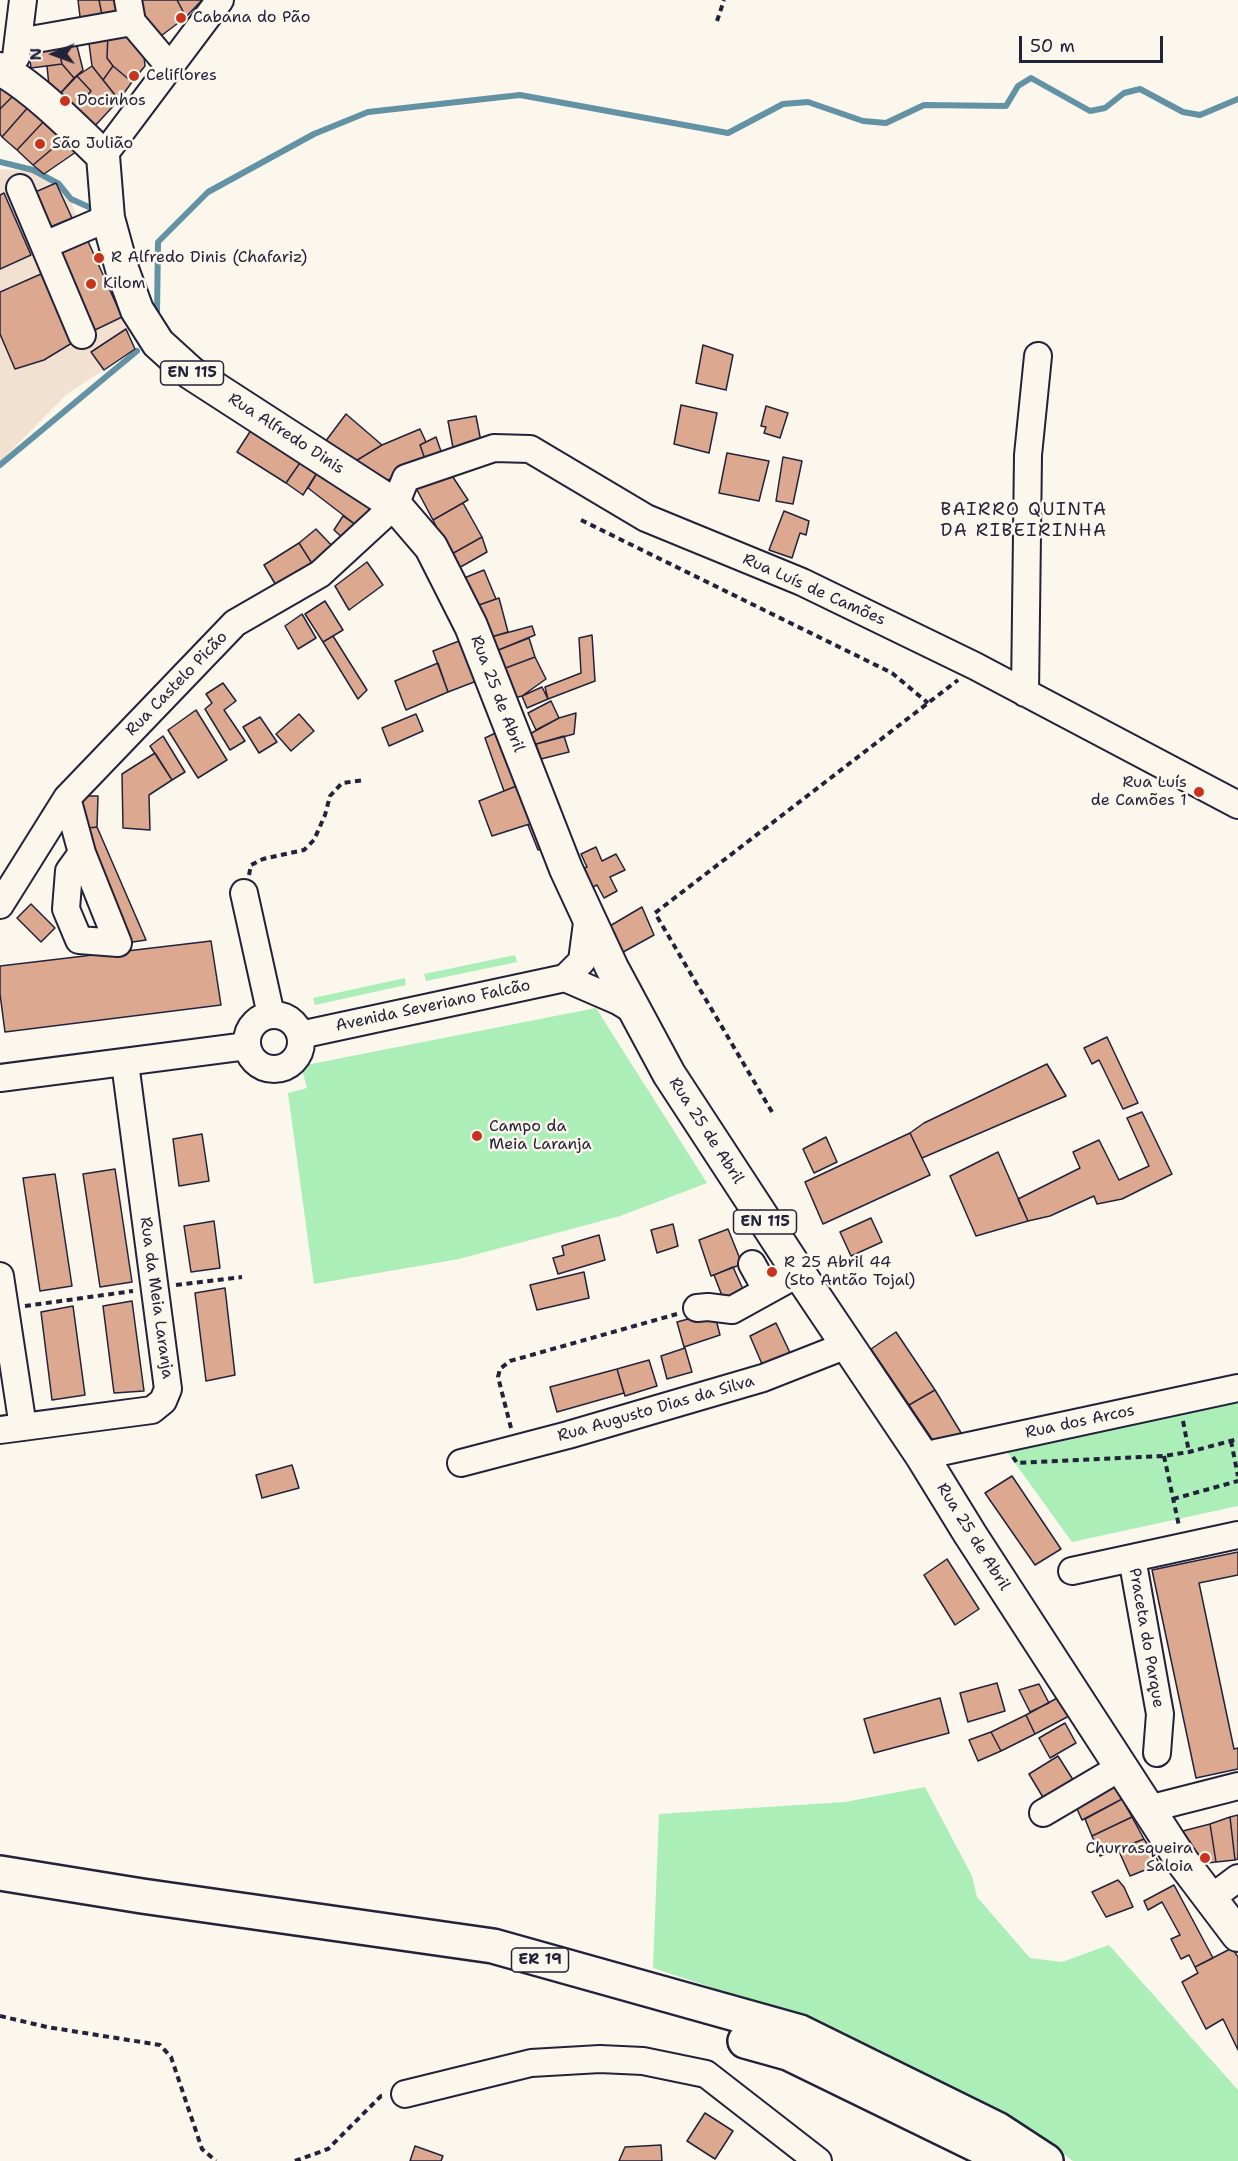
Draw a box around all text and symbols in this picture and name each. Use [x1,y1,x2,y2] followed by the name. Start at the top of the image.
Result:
[193,8,310,28] place label: Cabana do Pão
[174,11,188,25] marker: Cabana do Pão
[24,24,84,84] north arrow
[1022,24,1166,62] scale bar
[1030,34,1075,58] text: 50 m
[25,48,46,61] text: N
[146,66,217,86] place label: Celiflores
[127,69,141,83] marker: Celiflores
[77,91,146,111] place label: Docinhos
[58,94,72,108] marker: Docinhos
[52,134,133,154] place label: São Julião
[33,137,47,151] marker: São Julião
[111,248,307,268] place label: R Alfredo Dinis (Chafariz)
[92,251,106,265] marker: R Alfredo Dinis (Chafariz)
[103,274,146,294] place label: Kilom
[84,277,98,291] marker: Kilom
[160,361,224,385] road number: EN 115
[224,389,348,479] street label: Rua Alfredo Dinis
[940,499,1108,542] district label: BAIRRO QUINTA DA RIBEIRINHA
[740,550,888,630] street label: Rua Luís de Camões
[122,628,232,740] street label: Rua Castelo Picão
[466,633,528,755] street label: Rua 25 de Abril
[1091,773,1187,811] place label: Rua Luís de Camões 1
[1192,785,1206,799] marker: Rua Luís de Camões 1
[334,976,532,1036] street label: Avenida Severiano Falcão
[664,1074,748,1188] street label: Rua 25 de Abril
[489,1117,591,1155] place label: Campo da Meia Laranja
[470,1129,484,1143] marker: Campo da Meia Laranja
[734,1210,796,1234] road number: EN 115
[135,1216,177,1380] street label: Rua da Meia Laranja
[784,1253,915,1291] place label: R 25 Abril 44 (Sto Antão Tojal)
[765,1265,779,1279] marker: R 25 Abril 44 (Sto Antão Tojal)
[555,1372,757,1446] street label: Rua Augusto Dias da Silva
[1024,1401,1136,1443] street label: Rua dos Arcos
[932,1480,1014,1594] street label: Rua 25 de Abril
[1124,1567,1168,1709] street label: Praceta do Parque
[1085,1839,1193,1877] place label: Churrasqueira Saloia
[1198,1851,1212,1865] marker: Churrasqueira Saloia
[512,1948,568,1972] road number: ER 19

